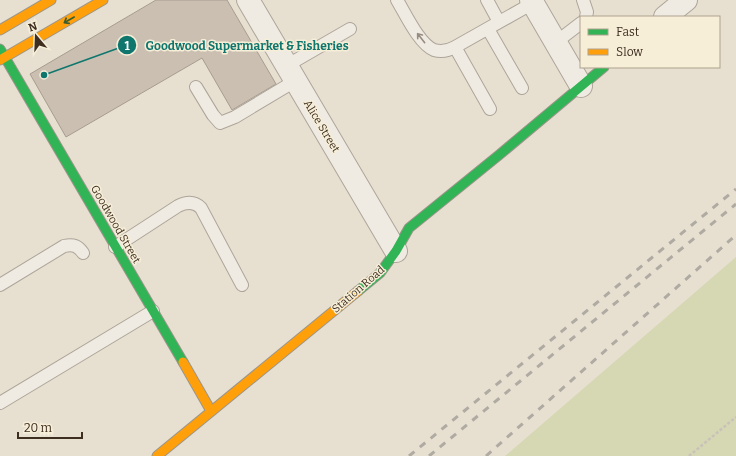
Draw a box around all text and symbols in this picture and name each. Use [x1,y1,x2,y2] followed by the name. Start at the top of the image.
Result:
[16,16,56,56] north arrow
[63,16,75,24] one-way arrow
[580,16,720,68] legend
[27,19,40,35] text: N
[616,25,640,39] text: Fast
[117,33,357,57] callout: Goodwood Supermarket & Fisheries
[417,33,426,44] one-way arrow
[124,39,130,53] text: 1
[145,39,349,53] text: Goodwood Supermarket & Fisheries
[616,45,643,59] text: Slow
[301,98,342,155] street label: Alice Street
[88,183,143,266] street label: Goodwood Street
[330,263,387,316] street label: Station Road
[18,414,82,440] scale bar
[24,421,53,435] text: 20 m

